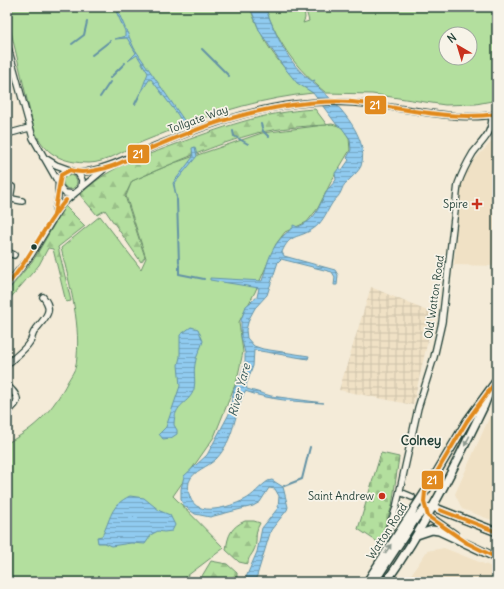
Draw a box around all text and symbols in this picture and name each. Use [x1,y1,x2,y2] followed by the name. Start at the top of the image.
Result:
[438,26,478,66] north arrow
[445,30,459,46] text: N
[364,95,387,115] line badge: 21
[370,98,380,112] text: 21
[166,102,230,136] street label: Tollgate Way
[127,144,150,164] line badge: 21
[133,147,143,161] text: 21
[443,197,468,211] place label: Spire
[471,198,483,210] marker: Spire
[29,242,39,252] unlabelled marker
[421,254,447,340] street label: Old Watton Road
[225,360,254,418] water label: River Yare
[401,432,441,449] district label: Colney
[463,435,470,447] one-way arrow
[421,470,444,490] line badge: 21
[427,473,437,487] text: 21
[308,489,374,503] place label: Saint Andrew
[377,491,387,501] marker: Saint Andrew
[364,500,411,562] street label: Watton Road
[384,544,392,554] one-way arrow

